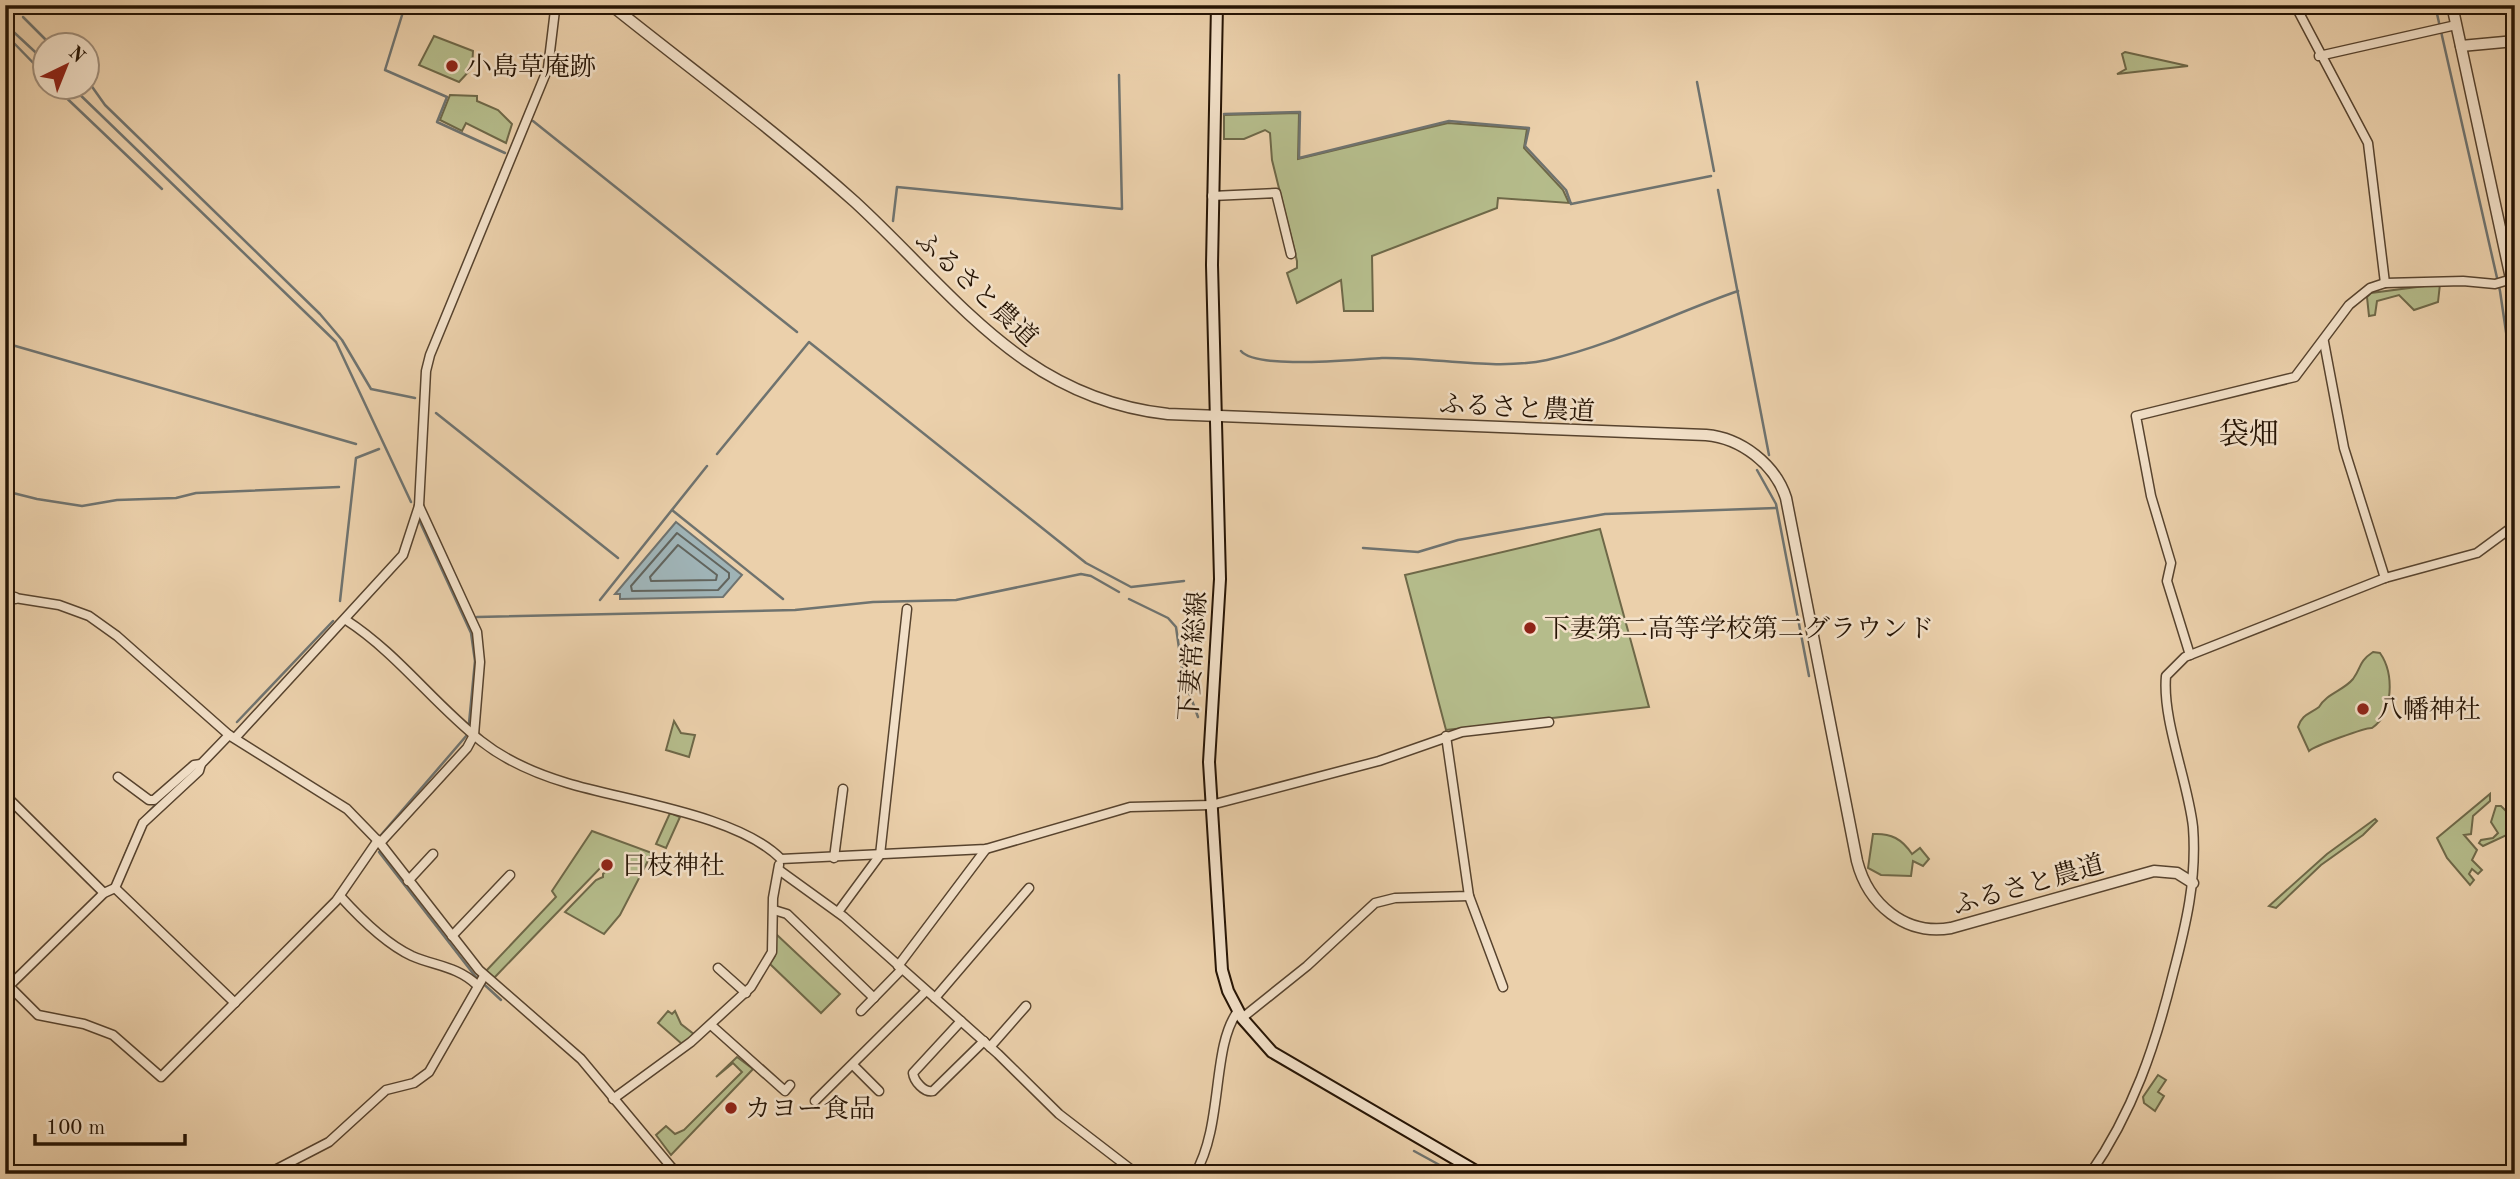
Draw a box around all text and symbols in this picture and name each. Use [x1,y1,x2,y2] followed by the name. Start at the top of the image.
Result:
[32,32,102,102] north arrow
[64,43,88,68] text: N
[466,53,596,81] place label: 小島草庵跡
[444,58,460,74] marker: 小島草庵跡
[910,225,1043,352] street label: ふるさと農道
[1438,390,1596,426] street label: ふるさと農道
[2219,418,2279,451] district label: 袋畑
[1174,590,1211,722] street label: 下妻常総線
[1544,615,1934,643] place label: 下妻第二高等学校第二グラウンド
[1522,620,1538,636] marker: 下妻第二高等学校第二グラウンド
[2377,696,2481,724] place label: 八幡神社
[2355,701,2371,717] marker: 八幡神社
[1949,850,2107,920] street label: ふるさと農道
[621,852,725,880] place label: 日枝神社
[599,857,615,873] marker: 日枝神社
[745,1095,875,1123] place label: カヨー食品
[723,1100,739,1116] marker: カヨー食品
[35,1102,186,1146] scale bar
[46,1118,105,1139] text: 100 m

